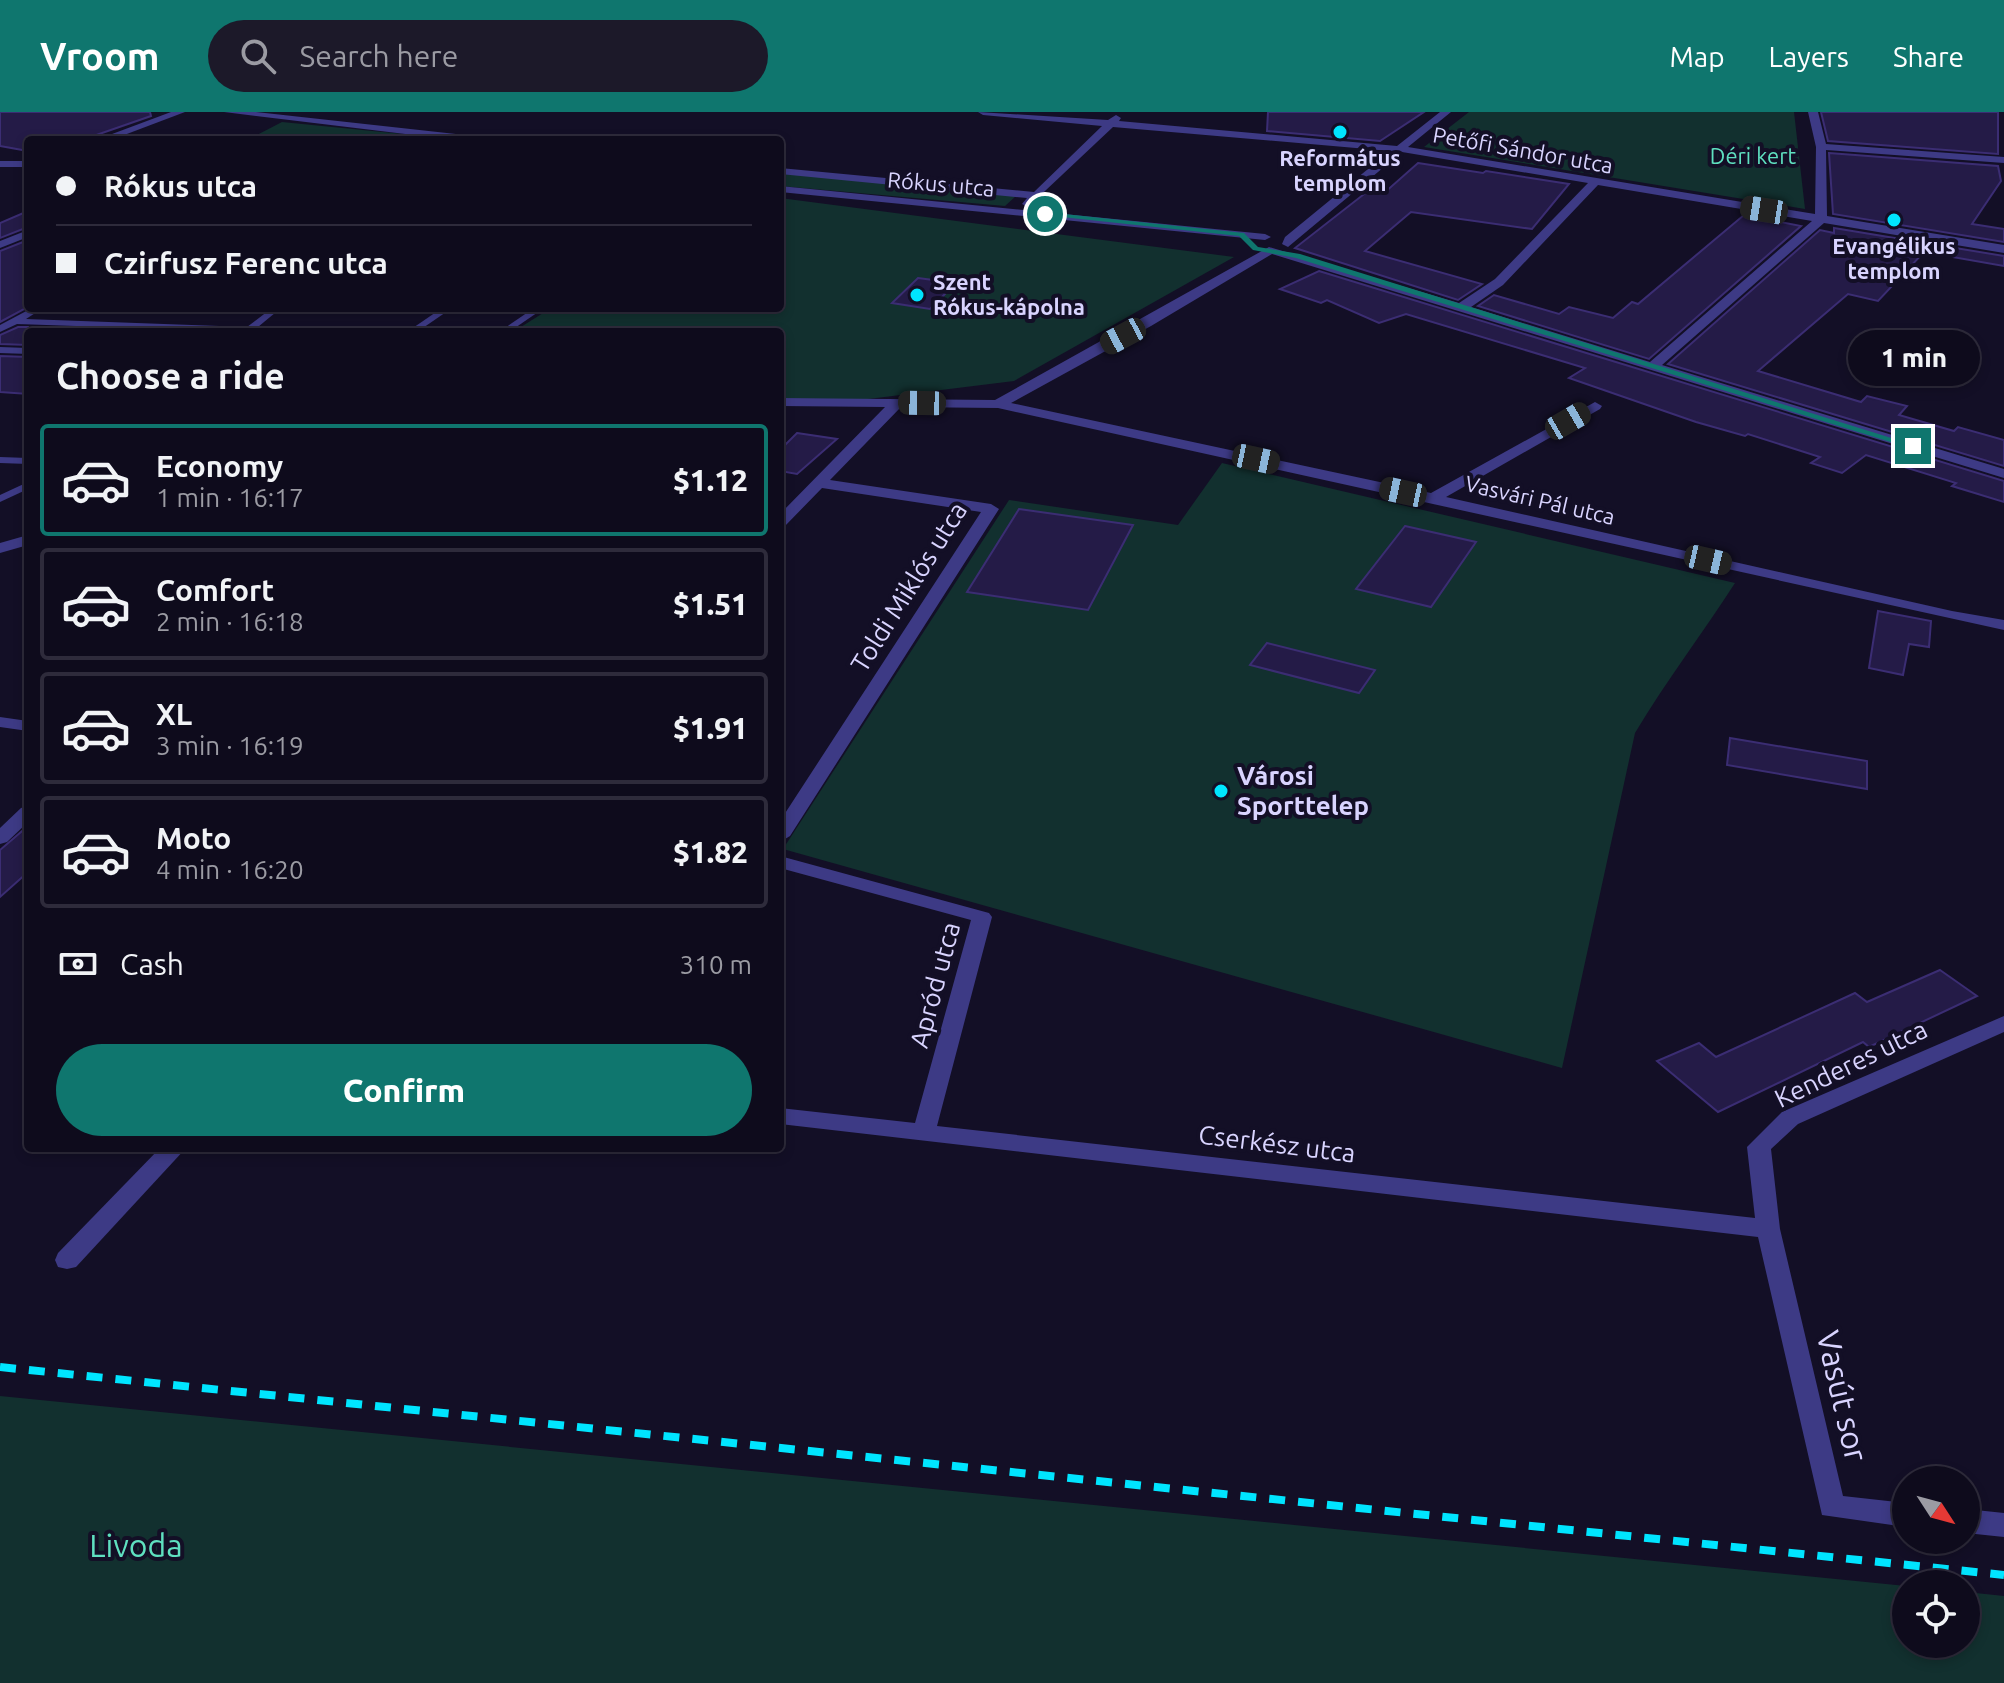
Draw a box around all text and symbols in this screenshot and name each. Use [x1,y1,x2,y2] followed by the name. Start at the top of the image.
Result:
[208,20,768,92] search box
[236,34,280,78] icon: search
[40,35,160,77] text: Vroom
[300,39,458,73] text: Search here
[1669,41,1725,72] text: Map
[1769,41,1849,72] text: Layers
[1893,41,1964,72] text: Share
[1431,121,1615,178] street label: Petőfi Sándor utca
[1331,123,1349,141] marker: Református templom
[1710,143,1796,168] park label: Déri kert
[1279,145,1401,195] place label: Református templom
[886,166,996,201] street label: Rókus utca
[104,169,257,203] text: Rókus utca
[1738,194,1790,226] car
[1027,196,1063,232] route start
[1885,211,1903,229] marker: Evangélikus templom
[1832,233,1956,283] place label: Evangélikus templom
[104,246,388,280] text: Czirfusz Ferenc utca
[933,269,1085,319] place label: Szent Rókus-kápolna
[908,286,926,304] marker: Szent Rókus-kápolna
[1096,314,1150,358] car
[1847,330,1979,386] callout: 1 min
[1881,343,1947,372] text: 1 min
[56,355,285,396] text: Choose a ride
[898,391,946,415] car
[1541,399,1595,443] car
[1895,428,1931,464] route end
[1230,442,1282,476] car
[60,444,132,516] icon: car
[156,449,283,483] text: Economy
[673,463,748,497] text: $1.12
[1463,470,1617,529] street label: Vasvári Pál utca
[1377,475,1429,509] car
[156,483,304,512] text: 1 min · 16:17
[845,497,972,677] street label: Toldi Miklós utca
[1682,543,1734,577] car
[60,568,132,640] icon: car
[156,573,274,607] text: Comfort
[673,587,748,621] text: $1.51
[156,607,304,636] text: 2 min · 16:18
[60,692,132,764] icon: car
[156,697,192,731] text: XL
[673,711,748,745] text: $1.91
[156,731,304,760] text: 3 min · 16:19
[1237,761,1369,820] place label: Városi Sporttelep
[1212,782,1230,800] marker: Városi Sporttelep
[60,816,132,888] icon: car
[156,821,231,855] text: Moto
[673,835,748,869] text: $1.82
[156,855,304,884] text: 4 min · 16:20
[904,919,965,1051] street label: Apród utca
[56,942,100,986] icon: cash
[120,947,184,981] text: Cash
[680,950,752,979] text: 310 m
[1770,1014,1932,1113] street label: Kenderes utca
[56,1044,752,1136] button: Confirm
[1197,1119,1357,1168] street label: Cserkész utca
[1810,1327,1875,1465] street label: Vasút sor
[1892,1466,1980,1554] north arrow
[1892,1466,1980,1658] map controls
[89,1527,183,1563] park label: Livoda
[1892,1570,1980,1658] button: locate

